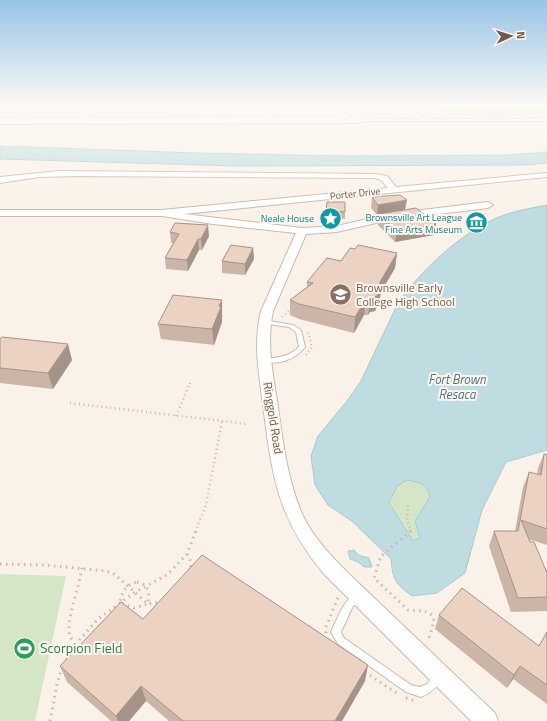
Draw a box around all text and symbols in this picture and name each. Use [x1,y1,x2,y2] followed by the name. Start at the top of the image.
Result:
[491,16,531,56] north arrow
[513,31,529,40] text: N
[329,183,381,204] street label: Porter Drive
[317,205,343,231] place icon: Neale House
[365,210,462,237] place label: Brownsville Art League Fine Arts Museum
[464,210,490,236] museum icon: Brownsville Art League Fine Arts Museum
[261,211,314,226] place label: Neale House
[356,278,455,311] place label: Brownsville Early College High School
[328,282,354,308] school or university icon: Brownsville Early College High School
[428,369,486,404] water label: Fort Brown Resaca
[258,380,289,455] street label: Ringgold Road
[12,635,38,661] sports icon: Scorpion Field
[40,637,122,658] place label: Scorpion Field

